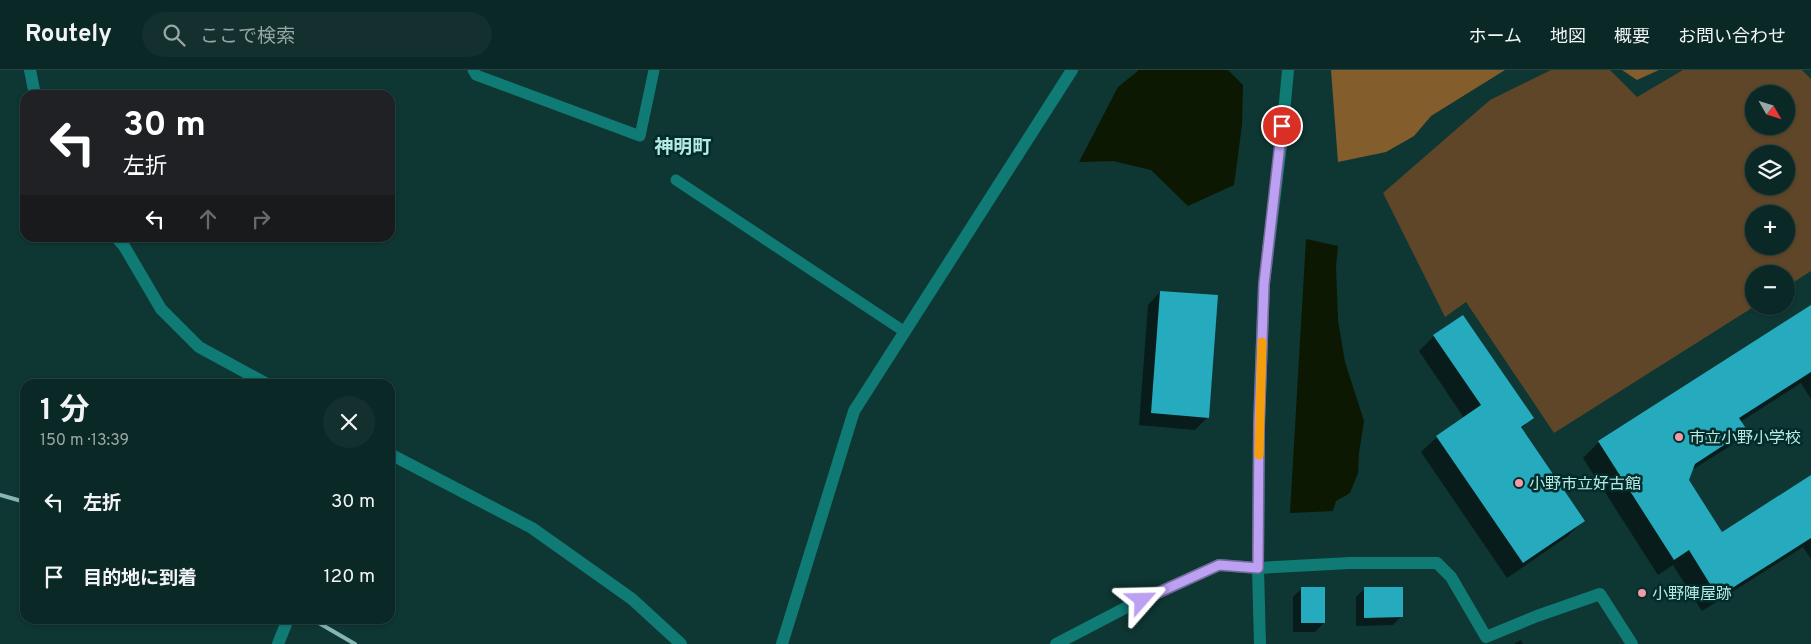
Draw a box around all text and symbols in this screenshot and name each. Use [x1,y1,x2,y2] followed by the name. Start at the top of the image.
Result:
[142,12,492,57] search box
[25,20,112,50] text: Routely
[160,21,188,49] icon: search
[200,25,295,49] text: ここで検索
[1469,26,1522,49] text: ホーム
[1550,26,1586,49] text: 地図
[1614,26,1650,49] text: 概要
[1678,26,1786,49] text: お問い合わせ
[1745,85,1795,135] north arrow
[1745,85,1795,315] map controls
[123,104,206,148] text: 30 m
[1261,105,1303,147] pin
[40,110,105,175] icon: left
[1268,112,1296,140] icon: arrive
[654,136,712,160] district label: 神明町
[1745,145,1795,195] button: layers
[123,154,167,181] text: 左折
[141,205,169,233] icon: left
[194,205,222,233] icon: ahead
[247,205,275,233] icon: right
[1745,205,1795,255] button: +
[1745,265,1795,315] button: −
[40,393,90,430] text: 1 分
[323,396,375,448] button: close
[1689,429,1801,449] place label: 市立小野小学校
[40,431,129,451] text: 150 m · 13:39
[1673,431,1685,443] marker: 市立小野小学校
[1529,475,1641,495] place label: 小野市立好古館
[1513,477,1525,489] marker: 小野市立好古館
[40,488,68,516] icon: left
[331,490,375,514] text: 30 m
[83,492,121,516] text: 左折
[40,563,68,591] icon: arrive
[324,565,375,589] text: 120 m
[83,567,197,591] text: 目的地に到着
[1115,573,1167,625] position arrow
[1652,585,1732,605] place label: 小野陣屋跡
[1636,587,1648,599] marker: 小野陣屋跡

